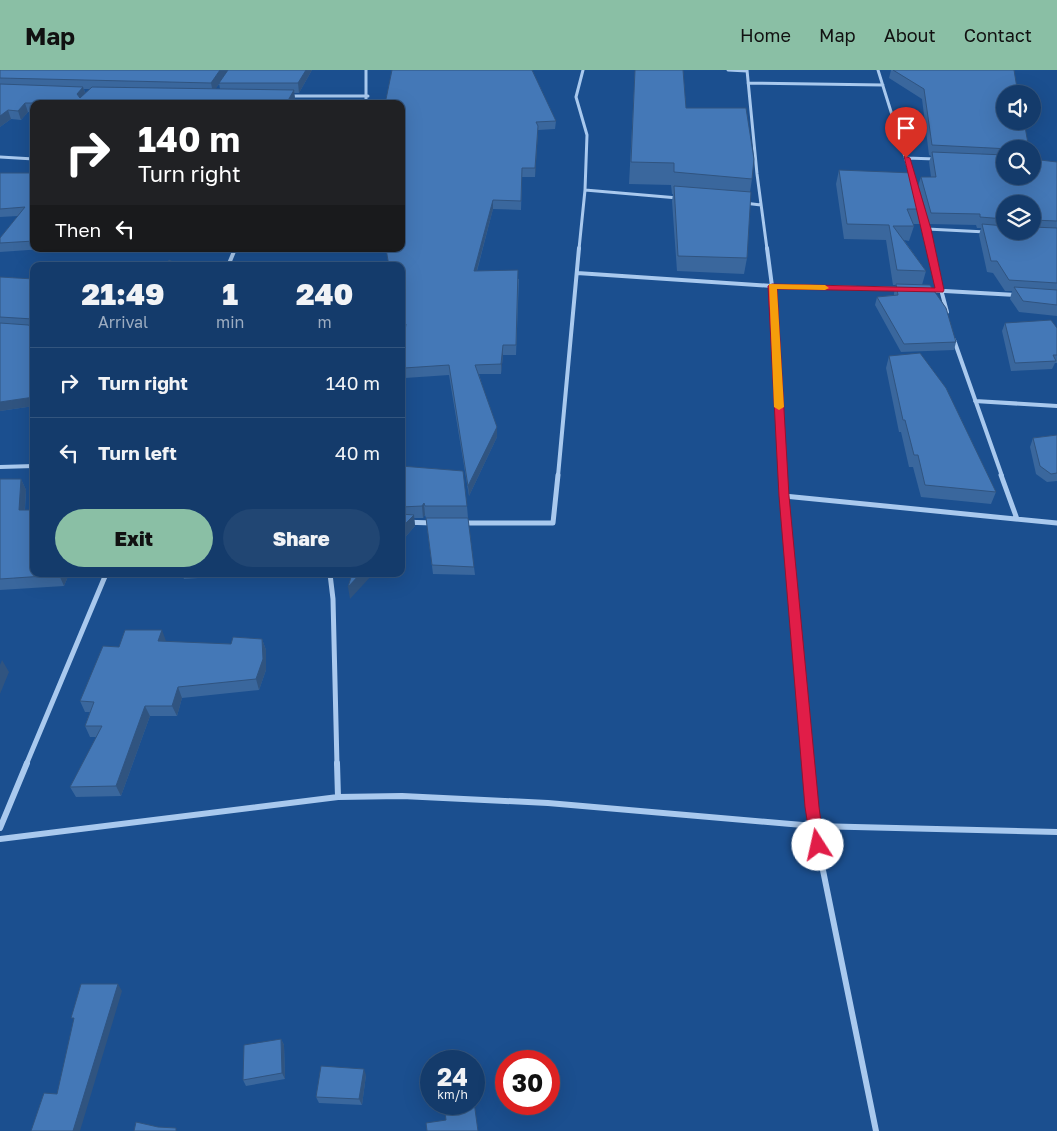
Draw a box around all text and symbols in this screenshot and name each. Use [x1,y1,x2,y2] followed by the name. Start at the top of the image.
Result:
[25,21,75,50] text: Map
[740,24,791,46] text: Home
[819,24,856,46] text: Map
[884,24,936,46] text: About
[964,24,1032,46] text: Contact
[996,85,1041,240] map controls
[996,85,1041,130] button: sound
[885,107,927,158] pin
[892,114,920,142] icon: arrive
[138,118,240,160] text: 140 m
[55,120,120,185] icon: right
[996,140,1041,185] button: search
[138,160,241,187] text: Turn right
[996,195,1041,240] button: layers
[111,215,139,243] icon: left
[55,218,101,241] text: Then
[82,276,164,312] text: 21:49
[222,276,238,312] text: 1
[296,276,353,312] text: 240
[98,312,148,332] text: Arrival
[216,312,244,332] text: min
[318,312,332,332] text: m
[55,369,83,397] icon: right
[98,371,188,394] text: Turn right
[326,371,380,394] text: 140 m
[55,439,83,467] icon: left
[98,441,177,464] text: Turn left
[335,441,380,464] text: 40 m
[55,509,213,567] button: Exit
[223,509,380,567] button: Share
[791,818,843,870] position arrow
[495,1050,560,1115] speed limit sign: 30
[437,1061,468,1092] text: 24
[437,1087,468,1102] text: km/h

